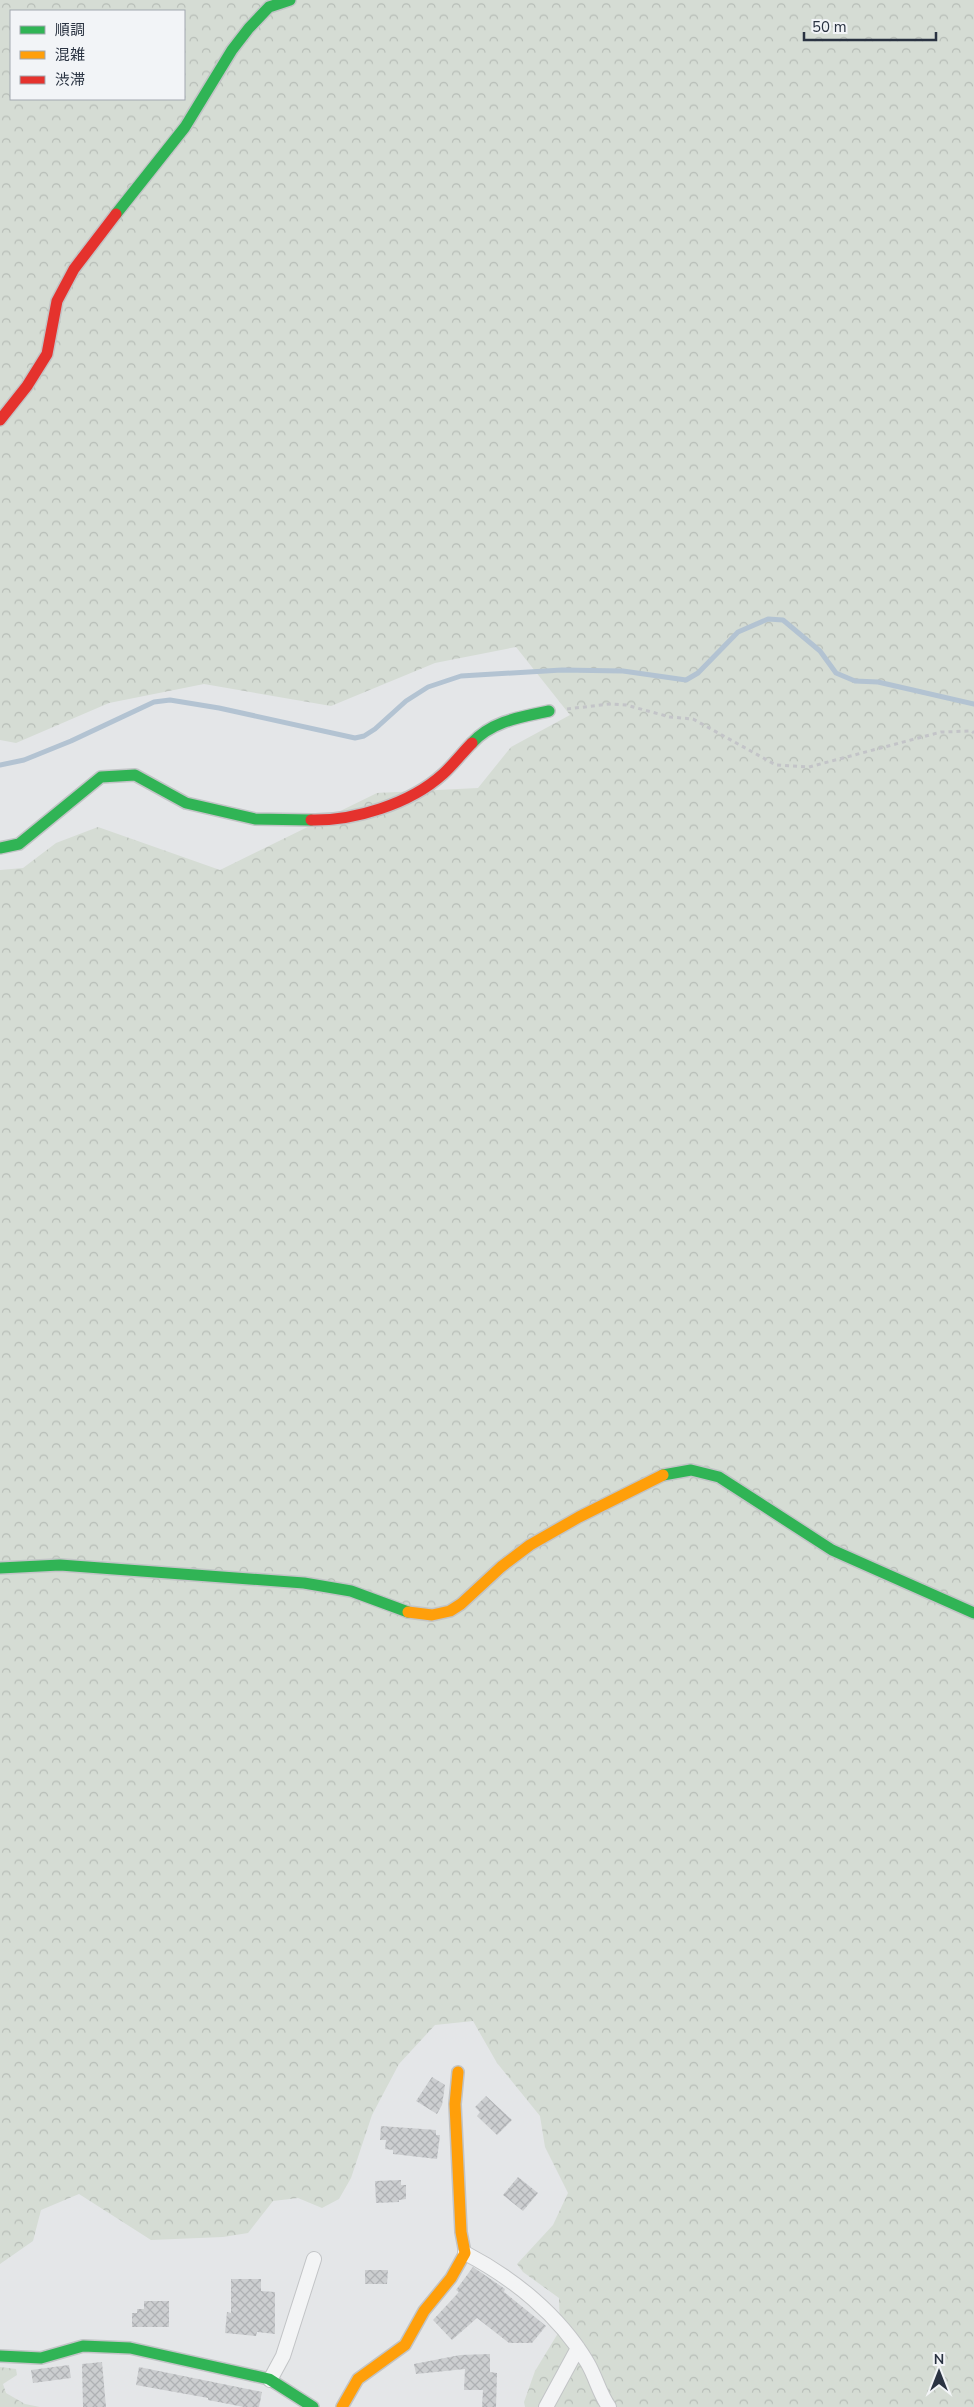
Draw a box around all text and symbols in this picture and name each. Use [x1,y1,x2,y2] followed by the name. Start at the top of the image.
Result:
[10,10,185,100] legend
[804,10,936,42] scale bar
[812,17,847,37] text: 50 m
[55,20,85,40] text: 順調
[55,45,85,65] text: 混雑
[55,70,85,90] text: 渋滞
[914,2347,964,2397] north arrow
[934,2350,944,2369] text: N

